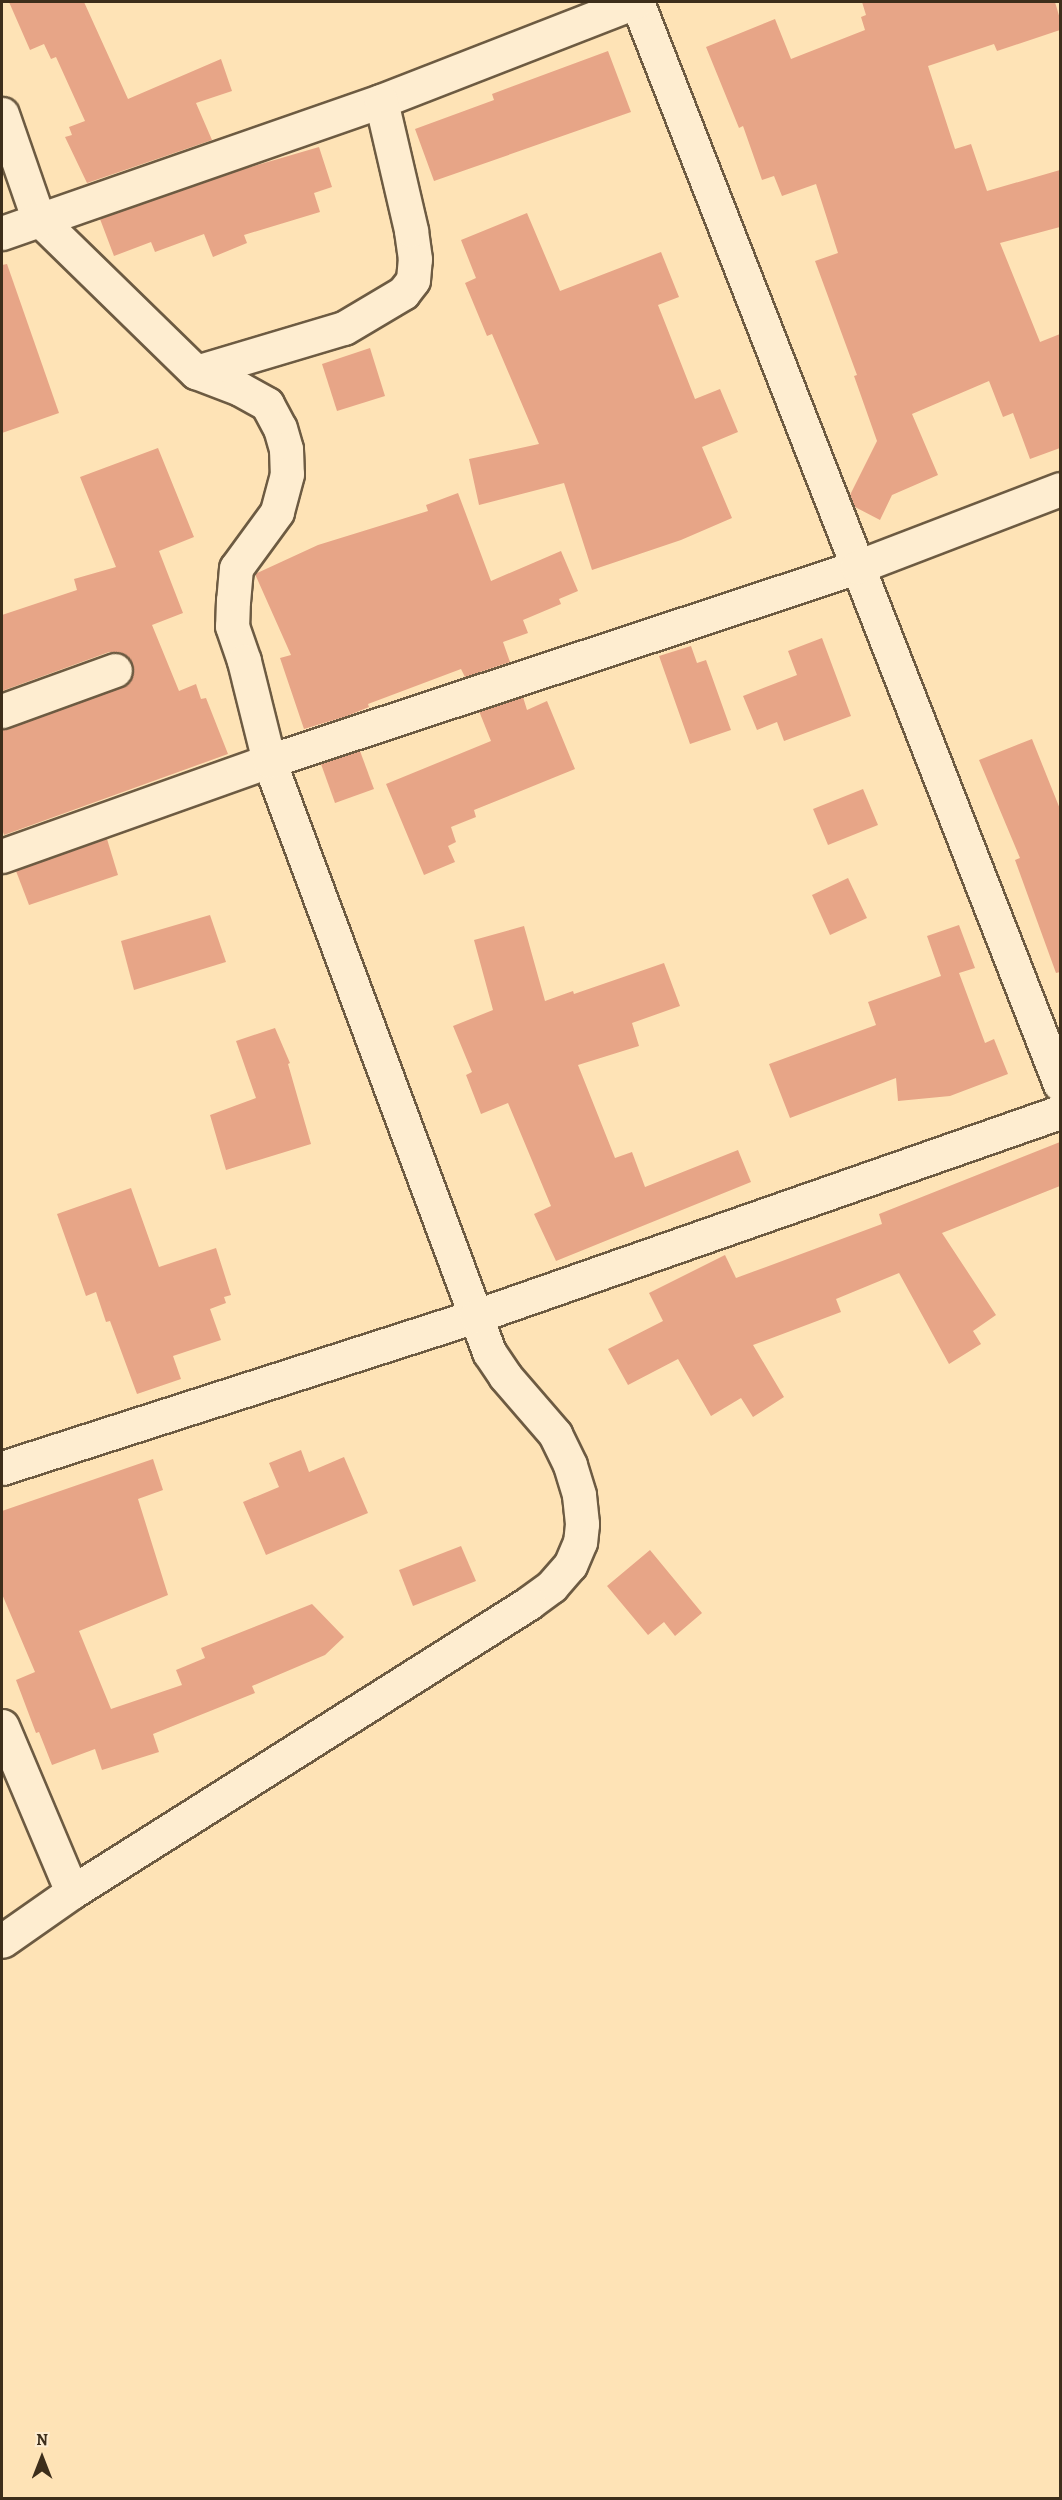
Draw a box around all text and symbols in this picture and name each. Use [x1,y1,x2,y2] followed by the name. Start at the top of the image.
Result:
[12,2428,72,2488] north arrow
[36,2429,48,2451] text: N

